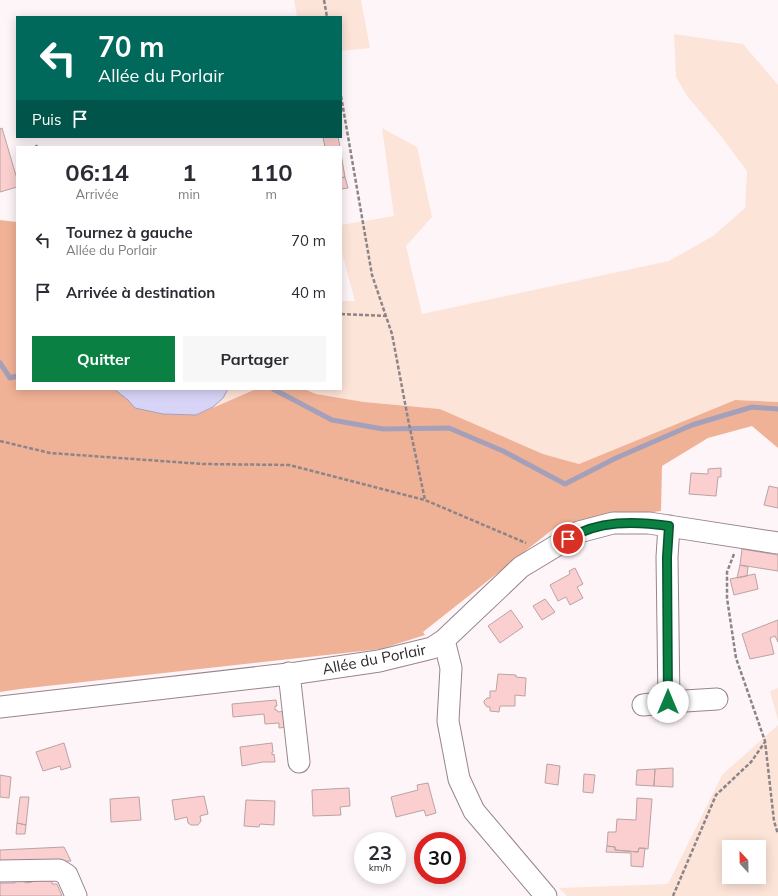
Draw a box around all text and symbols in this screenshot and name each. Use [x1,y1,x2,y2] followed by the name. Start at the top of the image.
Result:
[98,29,164,64] text: 70 m
[32,32,84,84] icon: left
[98,64,224,87] text: Allée du Porlair
[69,108,91,130] icon: arrive
[32,110,61,129] text: Puis
[65,157,129,187] text: 06:14
[182,157,196,187] text: 1
[250,157,293,187] text: 110
[76,186,119,202] text: Arrivée
[178,186,200,202] text: min
[265,186,277,202] text: m
[66,223,193,242] text: Tournez à gauche
[32,229,54,251] icon: left
[291,231,326,250] text: 70 m
[66,242,157,258] text: Allée du Porlair
[32,281,54,303] icon: arrive
[66,283,215,302] text: Arrivée à destination
[291,283,326,302] text: 40 m
[32,336,175,382] button: Quitter
[183,336,326,382] button: Partager
[551,522,585,556] pin
[557,528,579,550] icon: arrive
[321,640,428,678] street label: Allée du Porlair
[647,681,689,723] position arrow
[414,832,466,884] speed limit sign: 30
[368,840,392,865] text: 23
[722,840,766,884] north arrow
[722,840,766,884] map controls
[369,861,391,874] text: km/h

